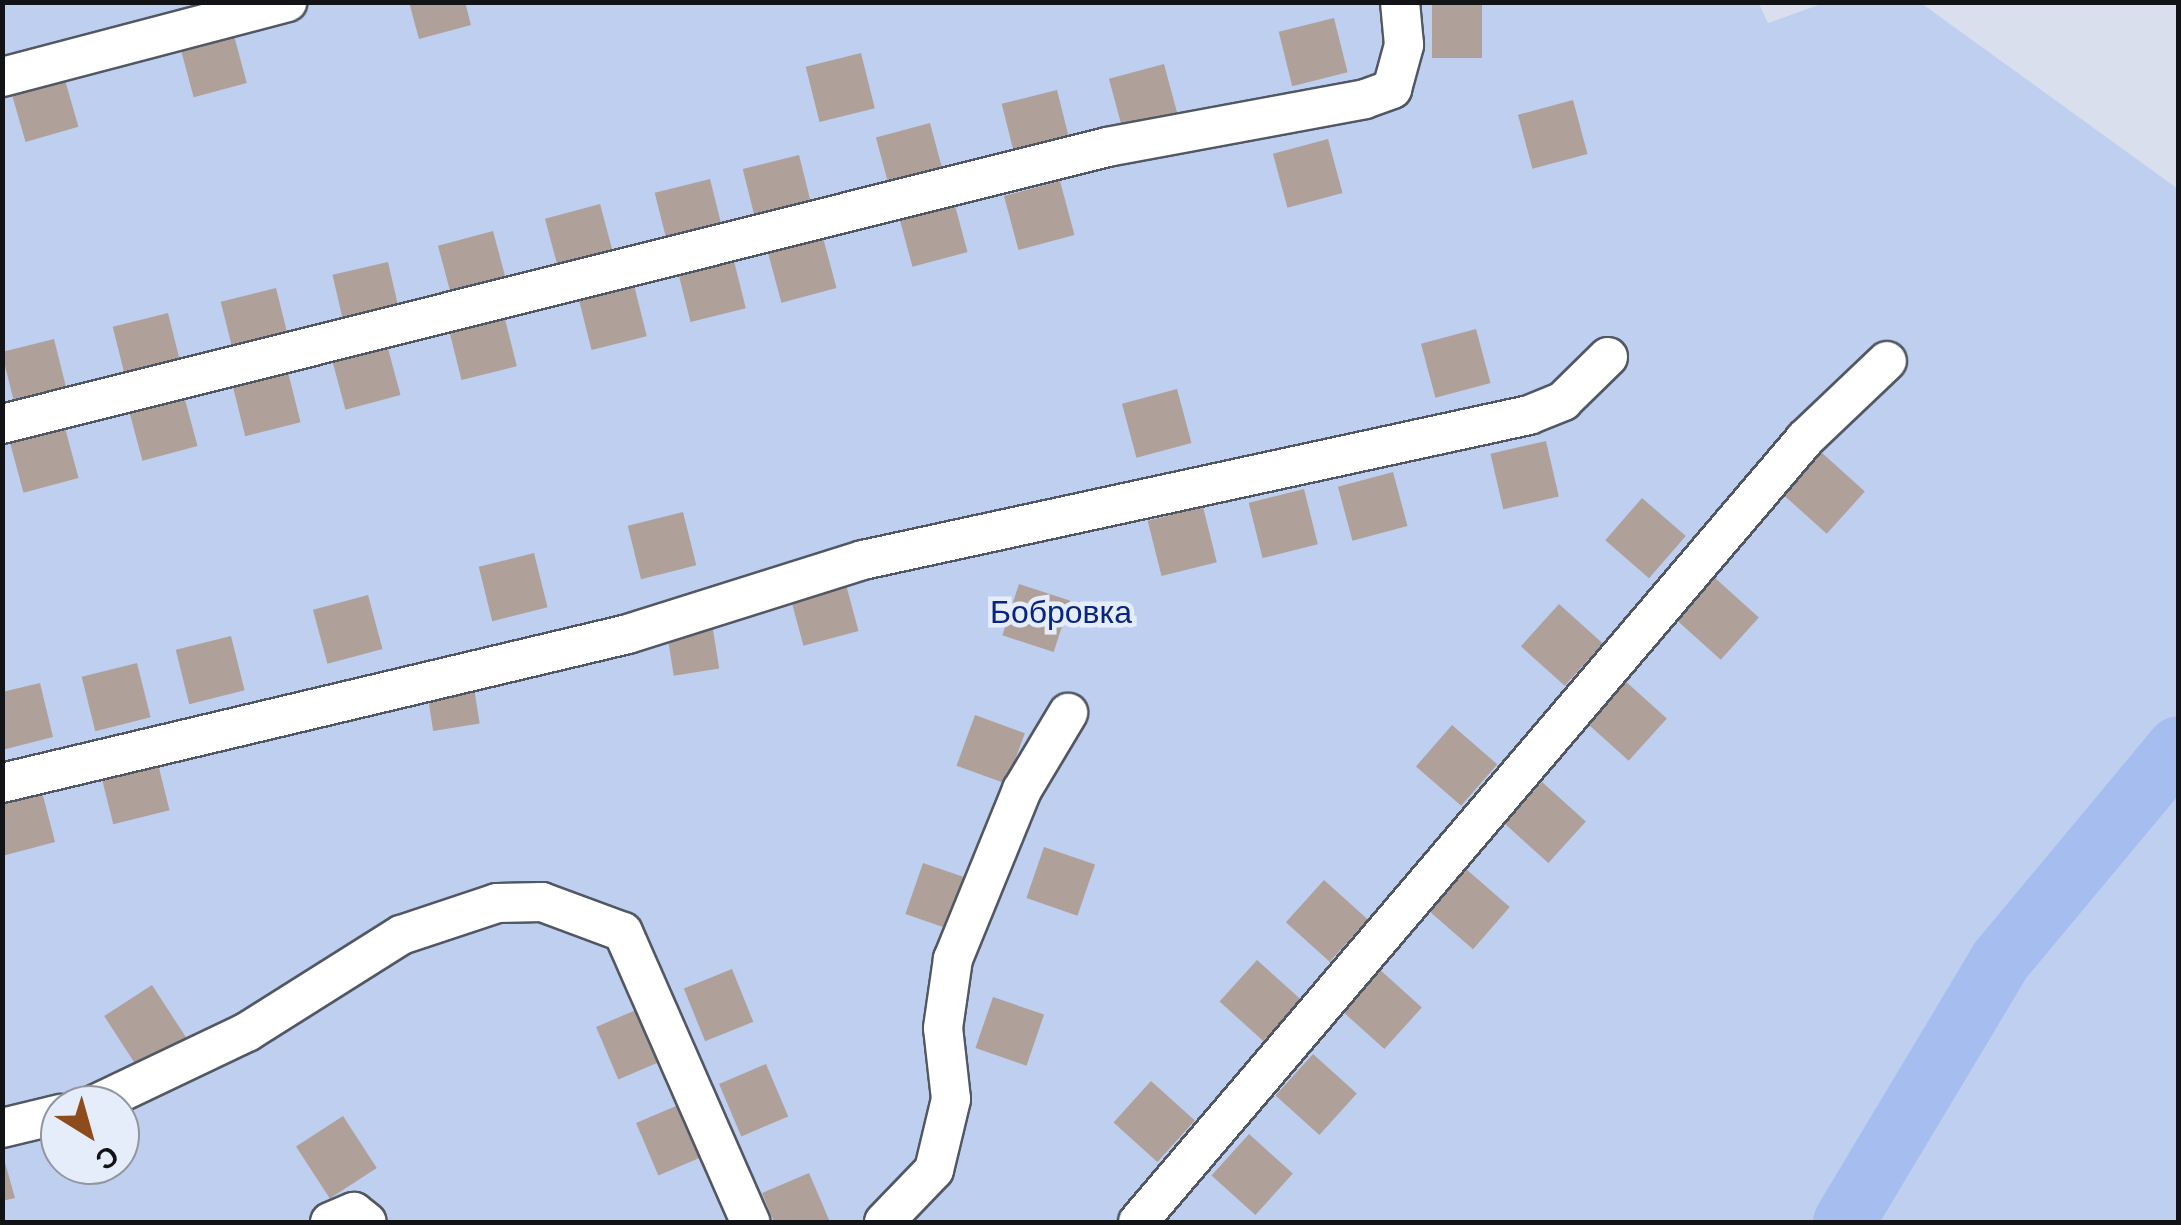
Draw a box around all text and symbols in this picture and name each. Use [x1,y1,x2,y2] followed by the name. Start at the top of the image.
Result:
[990,593,1132,631] park label: Бобровка
[40,1085,140,1185] north arrow
[90,1139,125,1176] text: С

